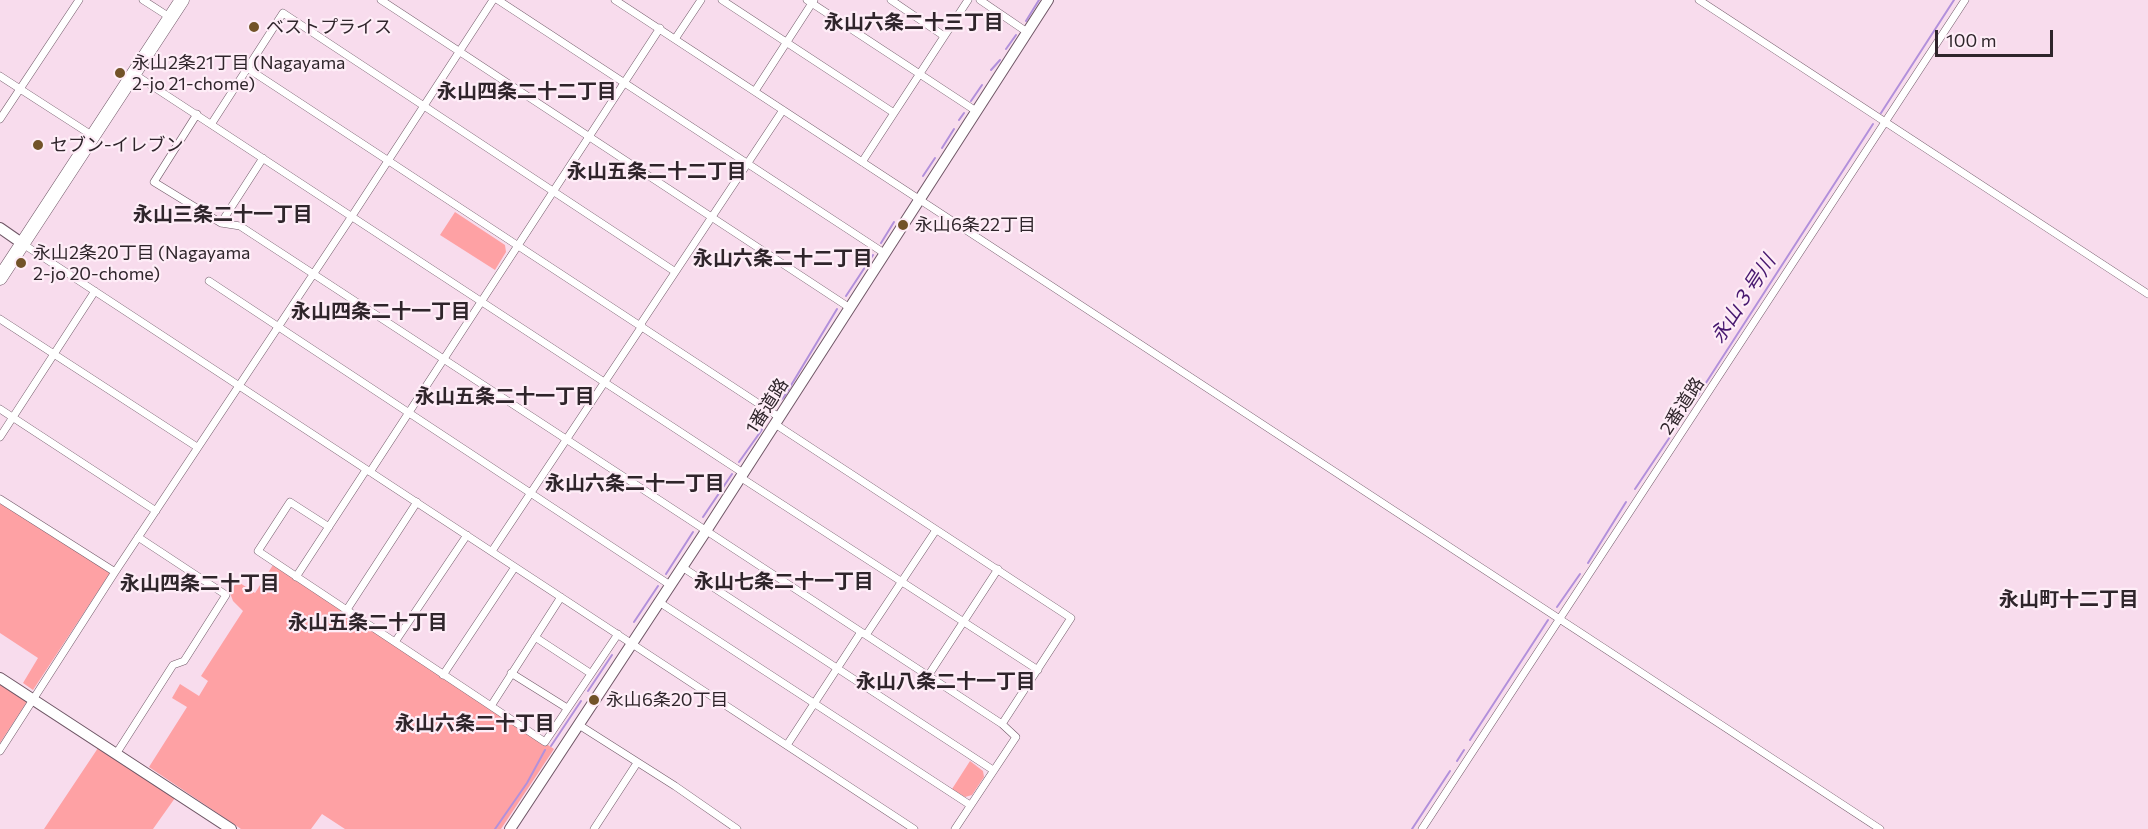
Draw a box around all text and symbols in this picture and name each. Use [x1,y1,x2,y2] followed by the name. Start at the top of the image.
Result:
[824,10,1004,34] district label: 永山六条二十三丁目
[266,16,392,38] place label: ベストプライス
[1938,18,2056,56] scale bar
[247,20,261,34] marker: ベストプライス
[1946,29,1996,51] text: 100 m
[132,52,346,94] place label: 永山2条21丁目 (Nagayama 2-jo 21-chome)
[113,66,127,80] marker: 永山2条21丁目 (Nagayama 2-jo 21-chome)
[437,79,617,103] district label: 永山四条二十二丁目
[50,134,184,156] place label: セブン-イレブン
[31,138,45,152] marker: セブン-イレブン
[567,159,747,183] district label: 永山五条二十二丁目
[133,202,313,226] district label: 永山三条二十一丁目
[915,214,1036,236] place label: 永山6条22丁目
[896,218,910,232] marker: 永山6条22丁目
[33,242,251,284] place label: 永山2条20丁目 (Nagayama 2-jo 20-chome)
[693,246,873,270] district label: 永山六条二十二丁目
[1706,251,1780,347] water label: 永山３号川
[14,256,28,270] marker: 永山2条20丁目 (Nagayama 2-jo 20-chome)
[291,299,471,323] district label: 永山四条二十一丁目
[1656,373,1708,439] street label: 2番道路
[741,374,793,438] street label: 1番道路
[415,384,595,408] district label: 永山五条二十一丁目
[545,471,725,495] district label: 永山六条二十一丁目
[694,569,874,593] district label: 永山七条二十一丁目
[120,571,280,595] district label: 永山四条二十丁目
[1999,587,2139,611] district label: 永山町十二丁目
[288,610,448,634] district label: 永山五条二十丁目
[856,669,1036,693] district label: 永山八条二十一丁目
[606,689,729,711] place label: 永山6条20丁目
[587,693,601,707] marker: 永山6条20丁目
[395,711,555,735] district label: 永山六条二十丁目

